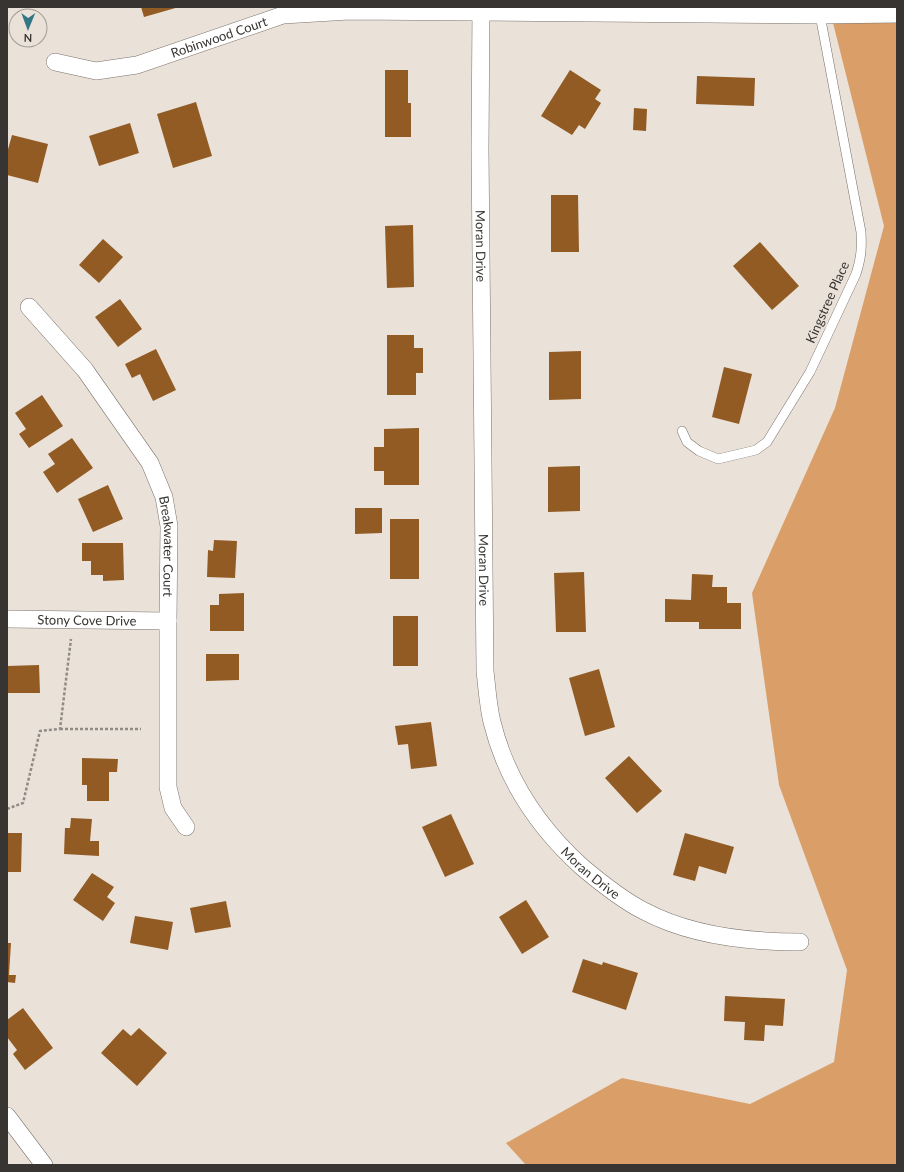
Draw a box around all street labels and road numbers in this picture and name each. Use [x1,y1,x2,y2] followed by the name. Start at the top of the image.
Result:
[169,13,270,61] street label: Robinwood Court
[473,210,489,282] street label: Moran Drive
[802,259,852,345] street label: Kingstree Place
[156,495,177,597] street label: Breakwater Court
[476,534,492,606] street label: Moran Drive
[37,611,137,629] street label: Stony Cove Drive
[558,843,623,902] street label: Moran Drive

